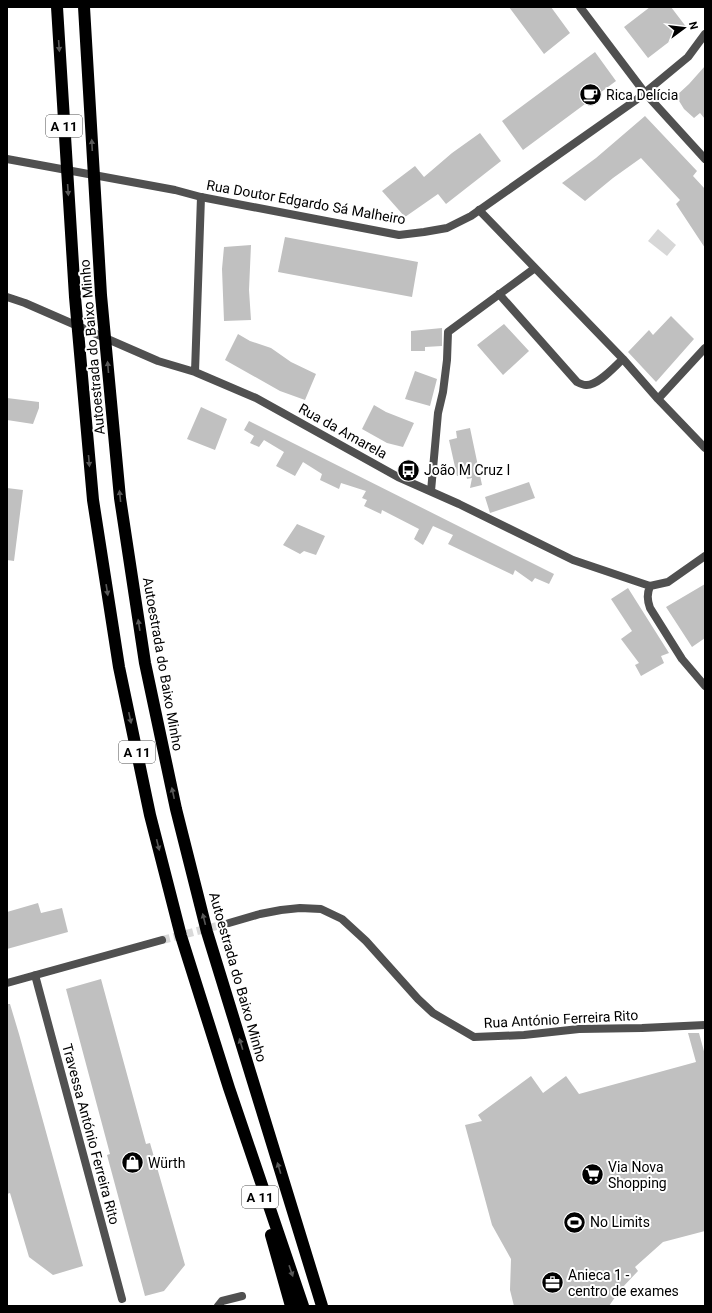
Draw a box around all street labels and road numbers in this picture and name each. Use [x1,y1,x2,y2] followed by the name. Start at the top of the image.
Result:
[46,115,82,137] road number: A 11
[205,177,407,227] street label: Rua Doutor Edgardo Sá Malheiro
[76,259,108,435] street label: Autoestrada do Baixo Minho
[296,400,390,462] street label: Rua da Amarela
[140,576,186,752] street label: Autoestrada do Baixo Minho
[119,741,155,763] road number: A 11
[206,890,270,1064] street label: Autoestrada do Baixo Minho
[483,1007,639,1031] street label: Rua António Ferreira Rito
[59,1042,123,1226] street label: Travessa António Ferreira Rito
[242,1186,278,1208] road number: A 11

